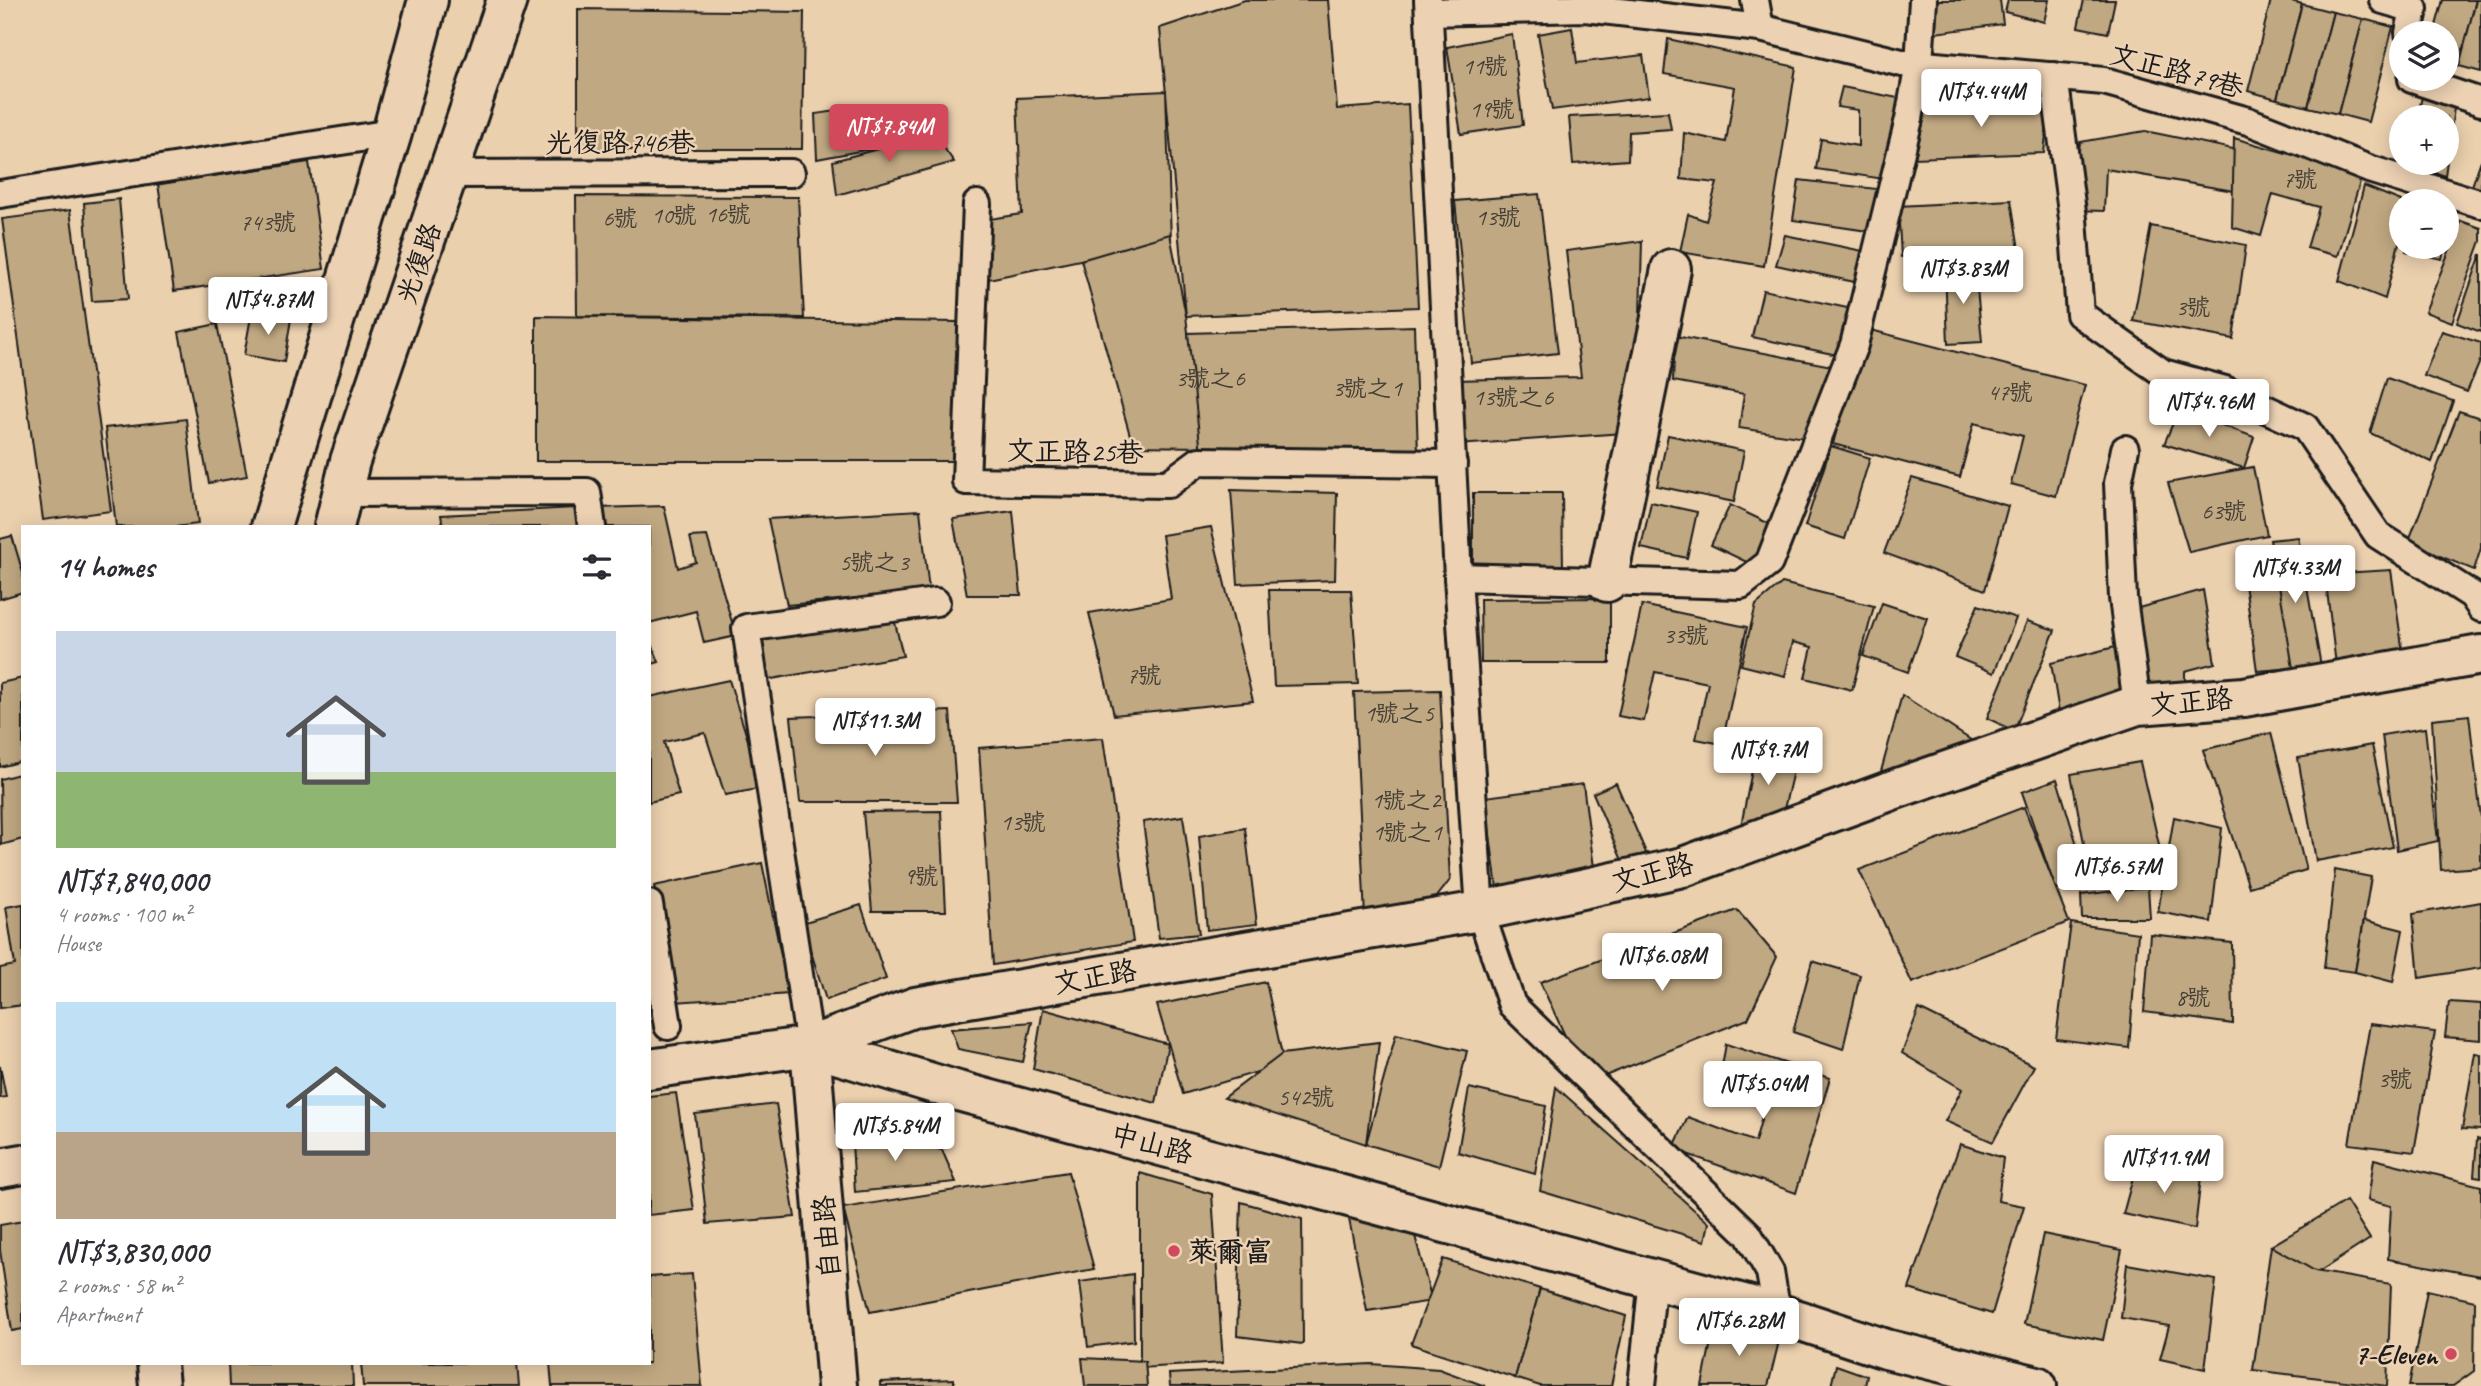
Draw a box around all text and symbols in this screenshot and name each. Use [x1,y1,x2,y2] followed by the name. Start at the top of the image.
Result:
[2389,21,2459,259] map controls
[2389,21,2459,91] button: layers
[2106,36,2249,105] street label: 文正路79巷
[1462,51,1508,81] house number: 11號
[1909,69,2053,129] pin: NT$4.44M
[1937,77,2025,106] text: NT$4.44M
[1469,94,1515,124] house number: 19號
[817,104,961,164] pin: NT$7.84M
[2389,105,2459,175] button: +
[845,112,933,141] text: NT$7.84M
[545,125,696,160] street label: 光復路746巷
[2283,164,2317,194] house number: 7號
[2389,189,2459,259] button: −
[705,199,751,229] house number: 16號
[651,200,697,230] house number: 10號
[1475,202,1521,232] house number: 13號
[603,203,637,233] house number: 6號
[240,207,296,237] house number: 743號
[388,218,449,309] street label: 光復路
[1891,246,2035,306] pin: NT$3.83M
[1919,254,2007,283] text: NT$3.83M
[196,278,340,337] pin: NT$4.87M
[224,285,312,314] text: NT$4.87M
[2176,292,2210,322] house number: 3號
[1175,363,1246,393] house number: 3號之6
[1332,373,1403,403] house number: 3號之1
[1987,377,2033,407] house number: 47號
[2137,380,2281,439] pin: NT$4.96M
[1473,382,1554,412] house number: 13號之6
[2165,387,2253,416] text: NT$4.96M
[1006,433,1145,470] street label: 文正路25巷
[2201,496,2247,526] house number: 63號
[2223,546,2367,605] pin: NT$4.33M
[839,547,911,577] house number: 5號之3
[56,548,154,586] text: 14 homes
[578,548,616,586] icon: filters
[2251,553,2339,582] text: NT$4.33M
[1663,620,1709,650] house number: 33號
[1127,660,1161,690] house number: 7號
[273,677,399,803] icon: home
[2148,680,2234,723] street label: 文正路
[803,698,947,758] pin: NT$11.3M
[1364,698,1435,728] house number: 1號之5
[831,706,919,735] text: NT$11.3M
[1703,728,1833,787] pin: NT$9.7M
[1730,735,1806,764] text: NT$9.7M
[1371,785,1443,815] house number: 1號之2
[1000,807,1046,837] house number: 13號
[1372,817,1443,847] house number: 1號之1
[2045,844,2189,904] pin: NT$6.57M
[1607,845,1697,900] street label: 文正路
[2073,852,2161,881] text: NT$6.57M
[904,861,938,891] house number: 9號
[56,862,208,900] text: NT$7,840,000
[56,900,191,929] text: 4 rooms · 100 m²
[56,929,101,958] text: House
[1590,934,1734,993] pin: NT$6.08M
[1618,941,1706,970] text: NT$6.08M
[1051,952,1139,1001] street label: 文正路
[2176,982,2210,1012] house number: 8號
[273,1048,399,1174] icon: home
[1691,1062,1835,1121] pin: NT$5.04M
[2378,1064,2412,1094] house number: 3號
[1719,1069,1807,1098] text: NT$5.04M
[1278,1082,1334,1112] house number: 542號
[823,1104,967,1163] pin: NT$5.84M
[851,1111,939,1140] text: NT$5.84M
[1107,1116,1197,1171] street label: 中山路
[2092,1136,2236,1195] pin: NT$11.9M
[2120,1143,2208,1172] text: NT$11.9M
[805,1194,848,1280] street label: 自由路
[56,1233,208,1271] text: NT$3,830,000
[1188,1234,1272,1269] place label: 萊爾富
[1166,1243,1182,1259] marker: 萊爾富
[56,1271,180,1300] text: 2 rooms · 58 m²
[1667,1298,1811,1358] pin: NT$6.28M
[56,1300,141,1329] text: Apartment
[1695,1306,1783,1335] text: NT$6.28M
[2355,1337,2439,1372] place label: 7-Eleven
[2443,1346,2459,1362] marker: 7-Eleven

